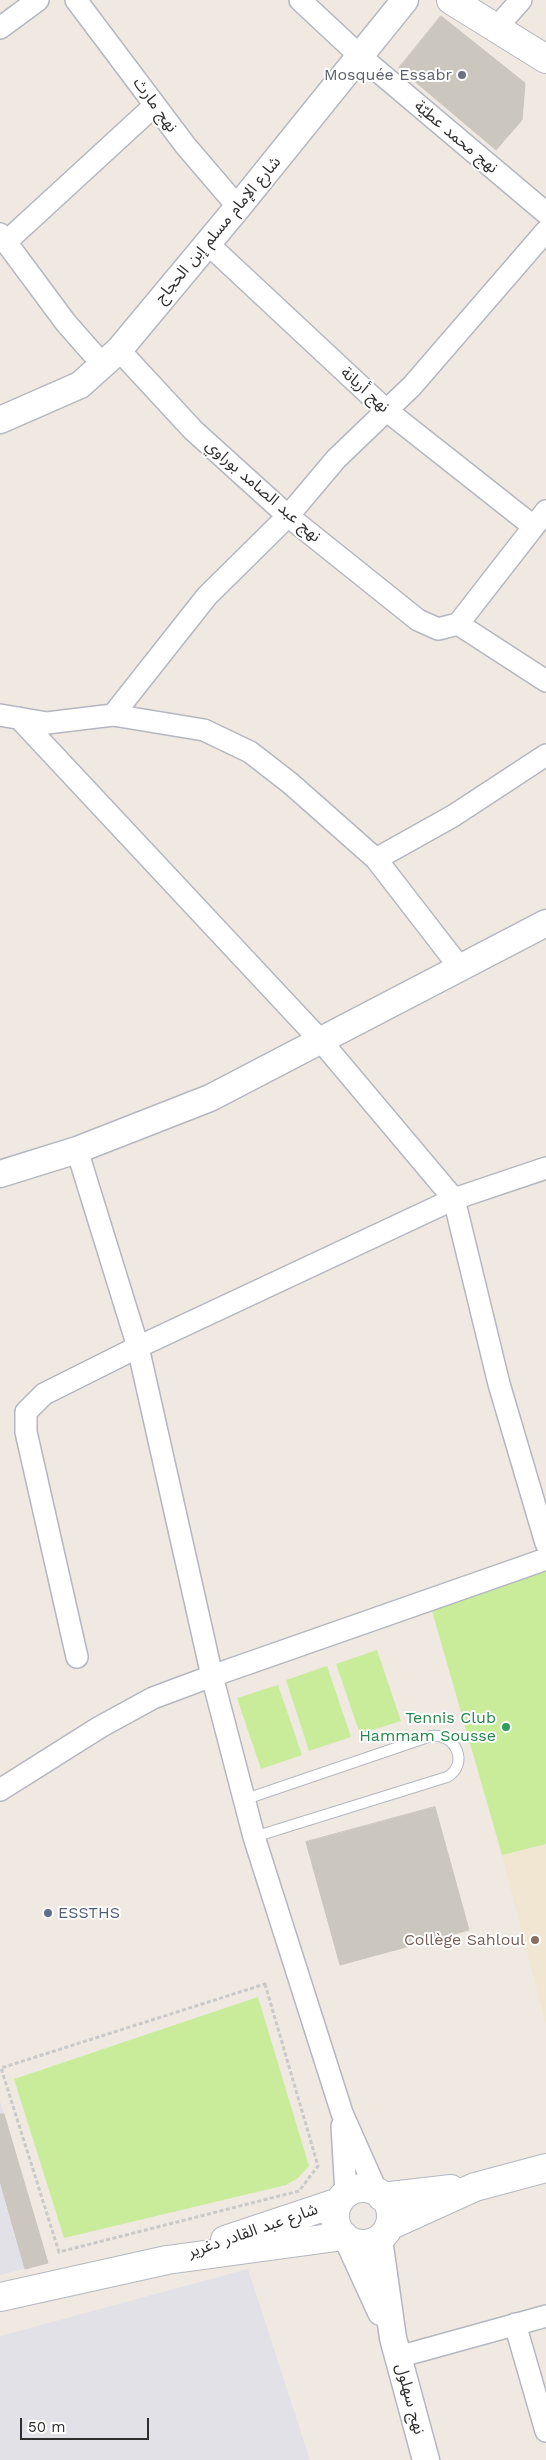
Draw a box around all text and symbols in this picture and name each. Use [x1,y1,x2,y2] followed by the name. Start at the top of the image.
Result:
[324,65,452,85] place label: Mosquée Essabr
[456,69,468,81] marker: Mosquée Essabr
[129,74,181,136] street label: نهج مارث
[410,96,502,178] street label: نهج محمد عطيّة
[151,153,285,307] street label: شارع اﻹمام مسلم إبن الحجاج
[337,363,393,417] street label: نهج أريانة
[201,436,325,546] street label: نهج عبد الصامد بوراوي
[359,1708,496,1746] place label: Tennis Club Hammam Sousse
[500,1721,512,1733] marker: Tennis Club Hammam Sousse
[58,1903,120,1923] place label: ESSTHS
[42,1907,54,1919] marker: ESSTHS
[404,1930,525,1950] place label: Collège Sahloul
[529,1934,541,1946] marker: Collège Sahloul
[185,2200,321,2262] street label: شارع عبد القادر دغرير
[391,2362,429,2436] street label: نهج سهلول
[22,2408,151,2440] scale bar
[28,2418,65,2436] text: 50 m

